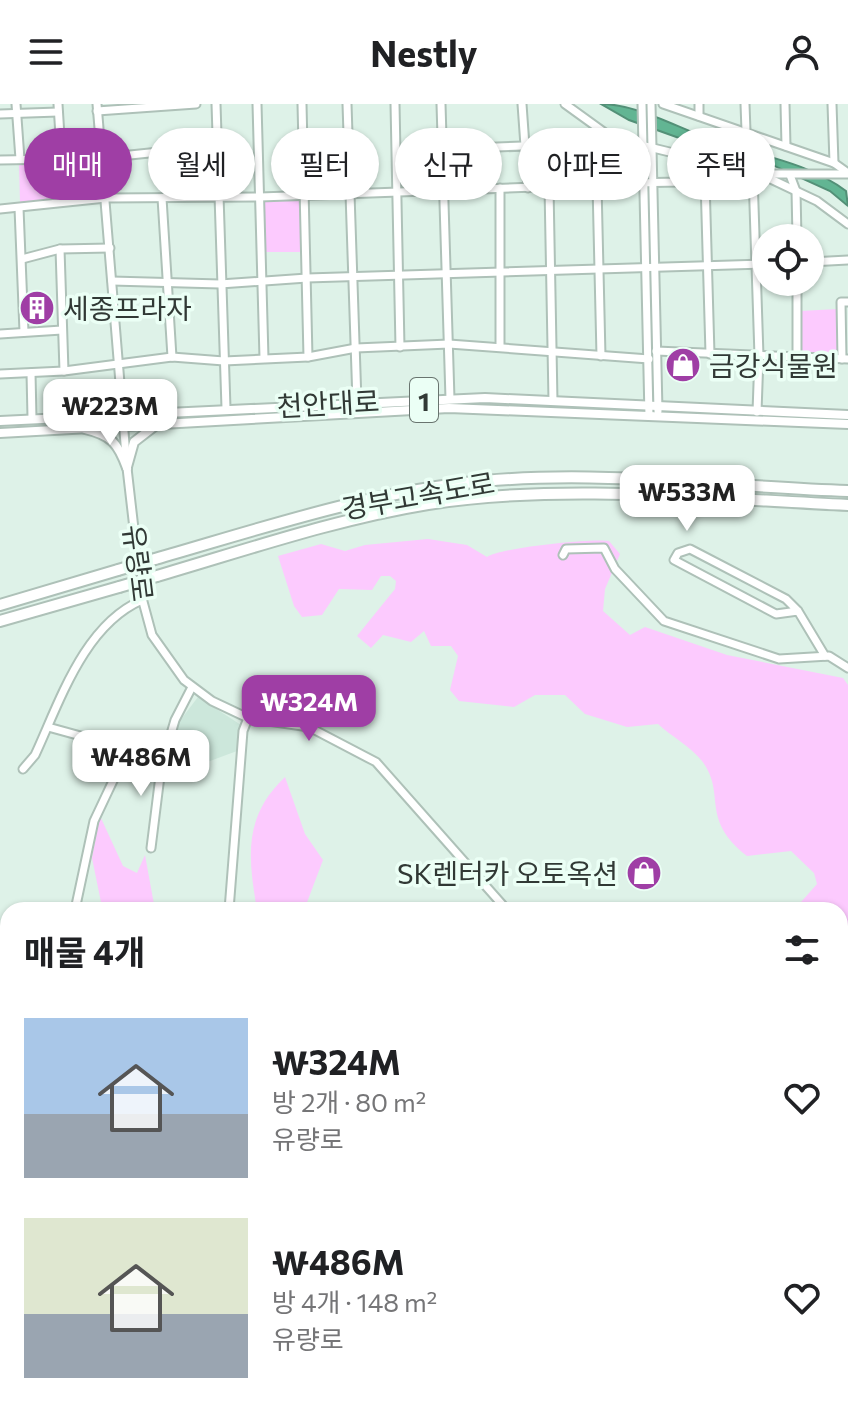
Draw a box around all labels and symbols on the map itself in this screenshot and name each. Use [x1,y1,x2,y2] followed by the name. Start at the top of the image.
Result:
[18,289,56,327] building icon: 세종프라자
[63,291,192,325] place label: 세종프라자
[664,346,702,384] shop icon: 금강식물원
[709,348,838,382] place label: 금강식물원
[410,378,438,422] road number: 1
[54,379,166,447] pin: ₩223M
[276,383,380,423] street label: 천안대로
[339,465,497,525] street label: 경부고속도로
[631,465,743,533] pin: ₩533M
[117,523,161,603] street label: 유량로
[253,675,365,743] pin: ₩324M
[85,730,197,798] pin: ₩486M
[625,854,663,892] shop icon: SK렌터카 오토옥션
[397,856,618,890] place label: SK렌터카 오토옥션

